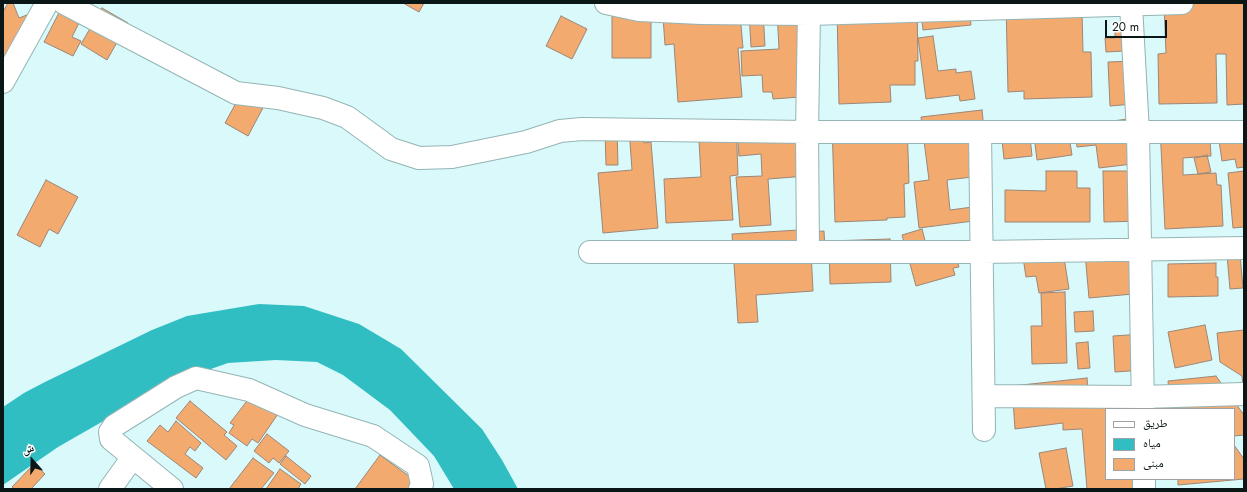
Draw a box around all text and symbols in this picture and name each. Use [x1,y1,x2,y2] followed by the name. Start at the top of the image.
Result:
[1107,12,1169,38] scale bar
[1112,18,1139,36] text: 20 m
[1105,408,1235,480] legend
[1143,414,1168,432] text: طريق
[1143,434,1161,452] text: مياه
[20,439,36,458] text: ش
[12,440,52,480] north arrow
[1143,454,1164,472] text: مبنى

